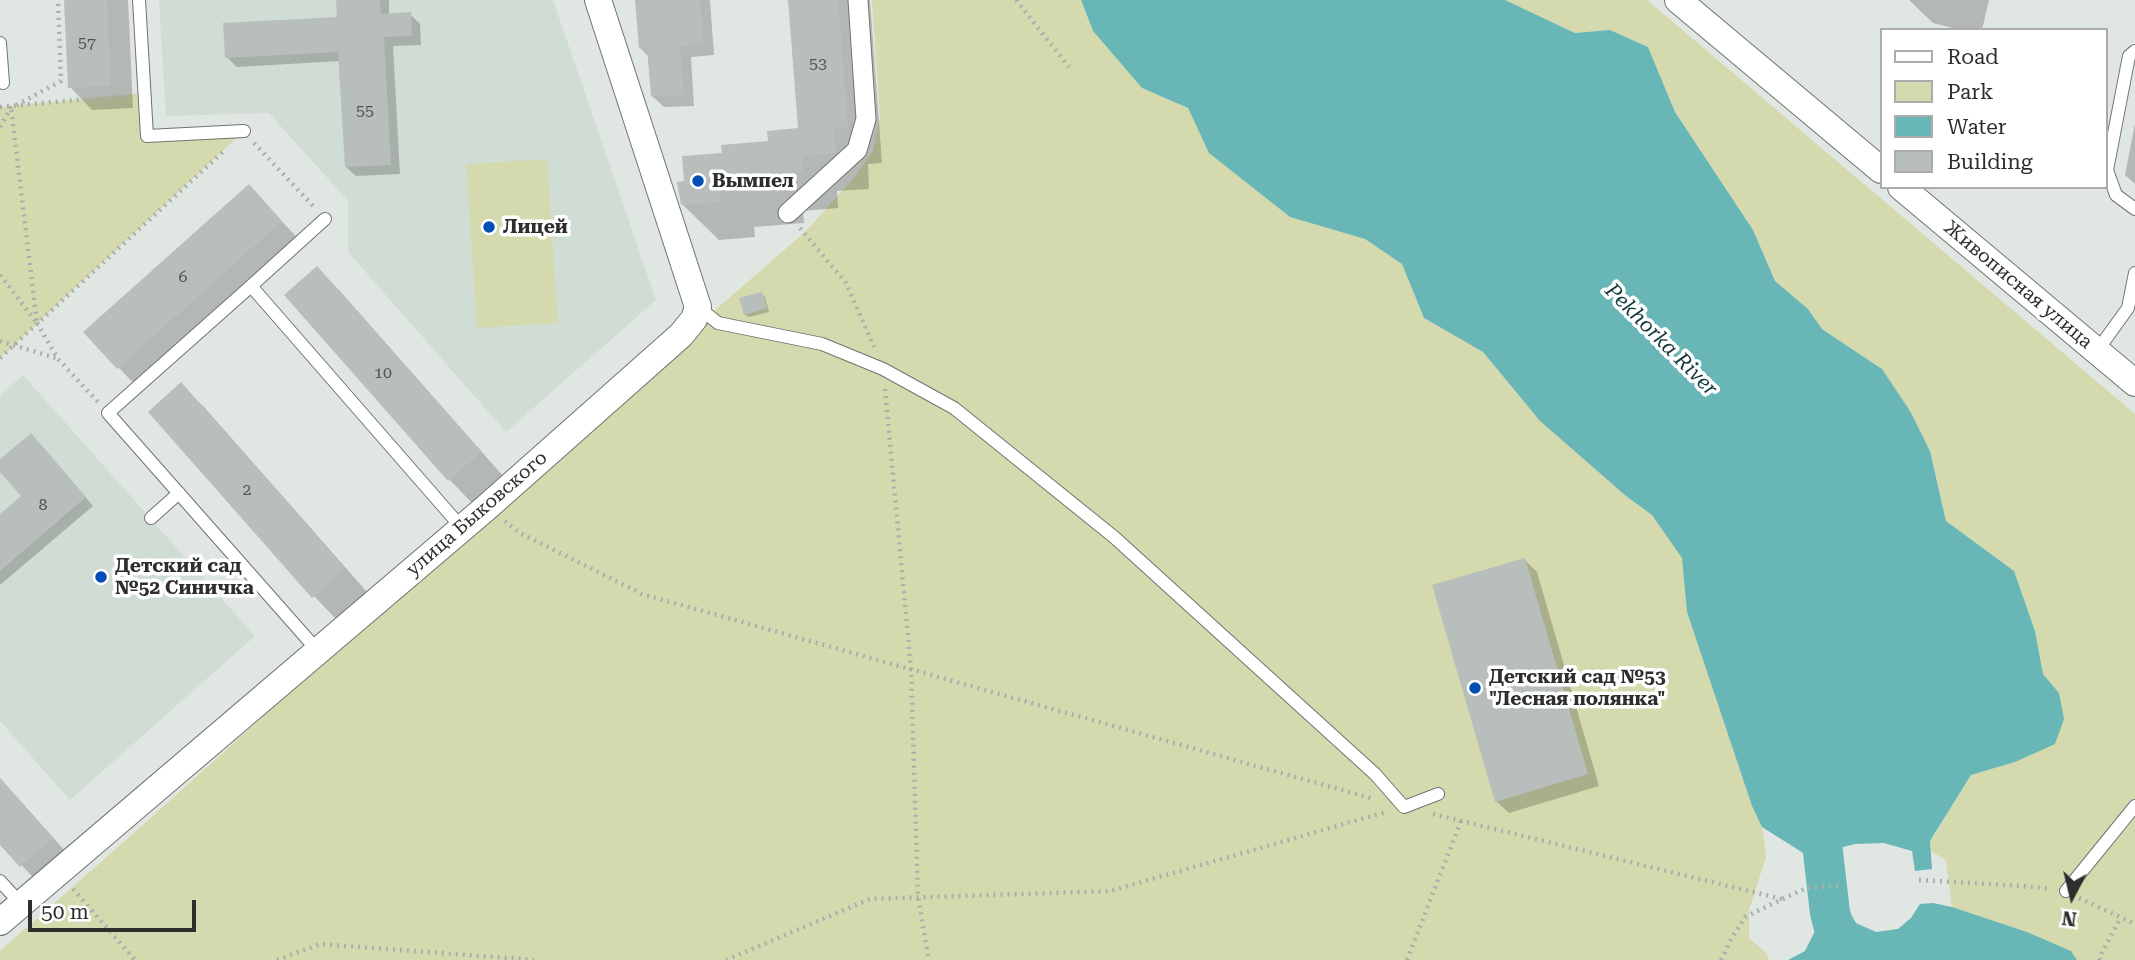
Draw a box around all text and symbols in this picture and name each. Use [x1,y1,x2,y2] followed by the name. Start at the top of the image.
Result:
[1880,28,2107,189] legend
[78,33,96,53] house number: 57
[1947,45,1999,69] text: Road
[809,54,827,74] house number: 53
[1947,80,1993,104] text: Park
[356,101,374,121] house number: 55
[1947,115,2006,139] text: Water
[1947,150,2033,174] text: Building
[712,170,794,192] place label: Вымпел
[690,173,706,189] marker: Вымпел
[503,216,568,238] place label: Лицей
[1939,216,2097,354] street label: Живописная улица
[481,219,497,235] marker: Лицей
[179,267,187,287] house number: 6
[1600,279,1722,401] water label: Pekhorka River
[374,363,392,383] house number: 10
[402,447,552,581] street label: улица Быковского
[243,480,251,500] house number: 2
[39,495,47,515] house number: 8
[115,555,254,599] place label: Детский сад №52 Синичка
[93,569,109,585] marker: Детский сад №52 Синичка
[1489,666,1666,710] place label: Детский сад №53 "Лесная полянка"
[1467,680,1483,696] marker: Детский сад №53 "Лесная полянка"
[2037,862,2107,932] north arrow
[32,886,200,930] scale bar
[41,900,89,924] text: 50 m
[2061,906,2078,931] text: N

